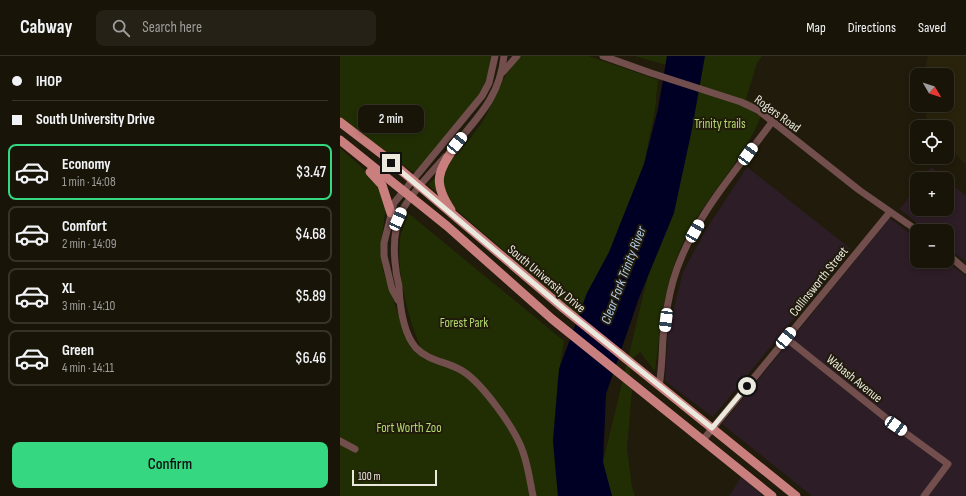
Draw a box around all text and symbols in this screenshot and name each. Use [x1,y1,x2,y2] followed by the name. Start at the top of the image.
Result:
[96,10,376,46] search box
[20,16,72,39] text: Cabway
[110,17,132,39] icon: search
[142,18,202,37] text: Search here
[806,19,826,36] text: Map
[848,19,896,36] text: Directions
[918,19,946,36] text: Saved
[910,68,954,112] north arrow
[910,68,954,268] map controls
[36,72,62,91] text: IHOP
[751,92,804,136] street label: Rogers Road
[358,105,424,133] callout: 2 min
[36,110,155,129] text: South University Drive
[379,111,403,127] text: 2 min
[694,116,746,132] park label: Trinity trails
[910,120,954,164] button: locate
[445,130,469,156] car
[736,141,760,167] car
[14,154,50,190] icon: car
[382,154,400,172] route end
[62,155,111,174] text: Economy
[296,163,326,182] text: $3.47
[910,172,954,216] button: +
[62,174,116,190] text: 1 min · 14:08
[388,206,408,232] car
[14,216,50,252] icon: car
[62,217,107,236] text: Comfort
[684,218,706,244] car
[597,223,650,326] water label: Clear Fork Trinity River
[910,224,954,268] button: −
[295,225,326,244] text: $4.68
[62,236,116,252] text: 2 min · 14:09
[504,241,589,316] street label: South University Drive
[786,244,852,320] street label: Collinsworth Street
[14,278,50,314] icon: car
[62,279,75,298] text: XL
[295,287,326,306] text: $5.89
[62,298,115,314] text: 3 min · 14:10
[659,307,673,333] car
[440,315,488,331] park label: Forest Park
[774,325,798,351] car
[14,340,50,376] icon: car
[62,341,94,360] text: Green
[295,349,326,368] text: $6.46
[823,351,886,406] street label: Wabash Avenue
[62,360,114,376] text: 4 min · 14:11
[738,377,756,395] route start
[883,414,909,438] car
[376,420,442,436] park label: Fort Worth Zoo
[12,442,328,488] button: Confirm
[352,468,437,487] scale bar
[358,470,380,483] text: 100 m

